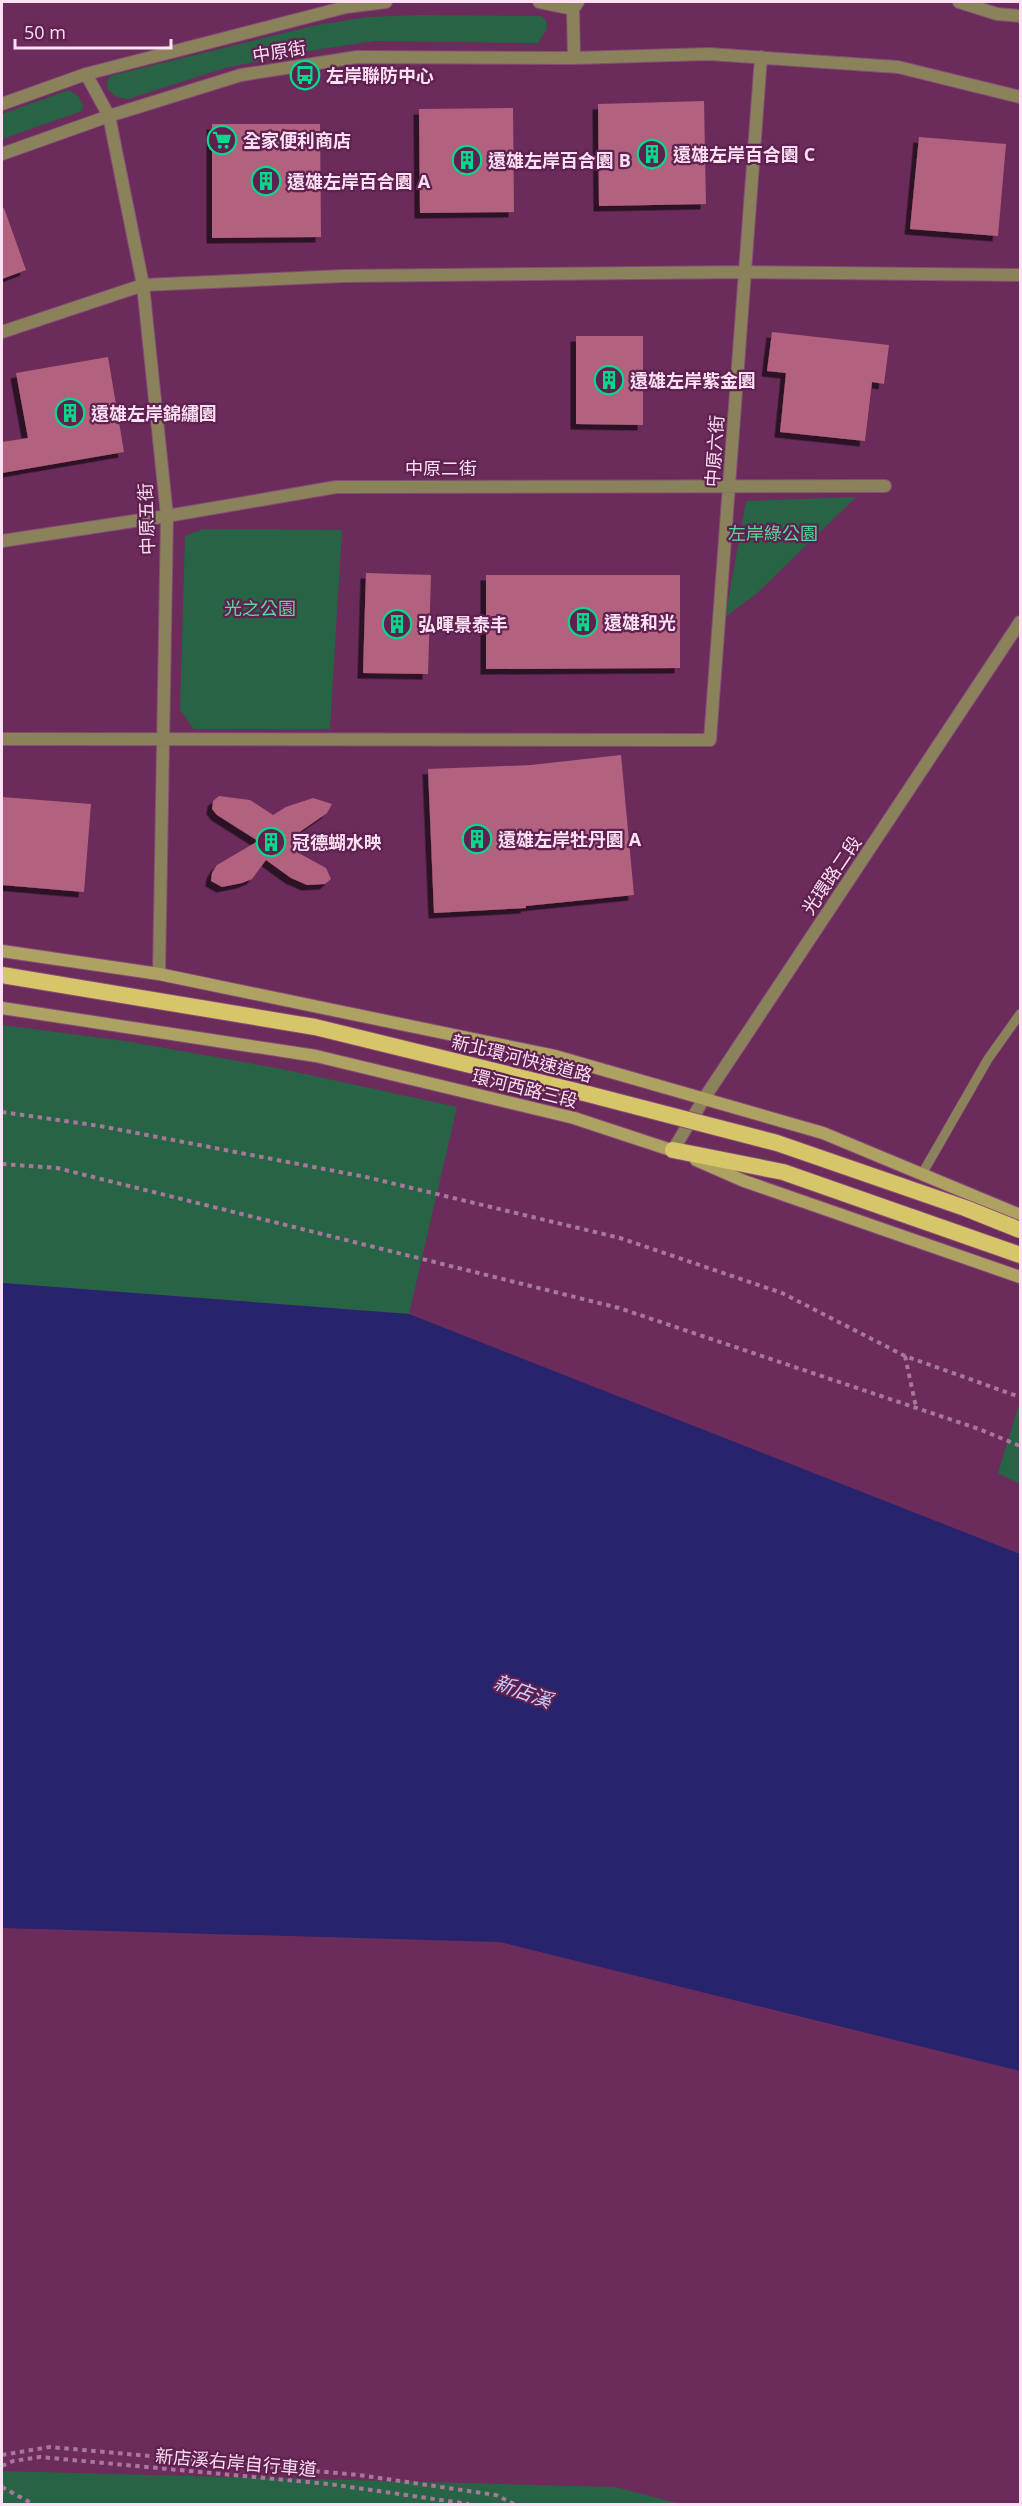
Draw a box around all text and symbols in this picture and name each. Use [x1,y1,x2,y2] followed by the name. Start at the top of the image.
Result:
[15,12,171,50] scale bar
[24,20,66,44] text: 50 m
[250,35,308,67] street label: 中原街
[289,59,321,91] bus stop icon: 左岸聯防中心
[326,63,434,87] place label: 左岸聯防中心
[206,124,238,156] supermarket icon: 全家便利商店
[243,128,351,152] place label: 全家便利商店
[636,138,668,170] building icon: 遠雄左岸百合園 C
[673,142,815,166] place label: 遠雄左岸百合園 C
[451,144,483,176] building icon: 遠雄左岸百合園 B
[488,148,631,172] place label: 遠雄左岸百合園 B
[250,165,282,197] building icon: 遠雄左岸百合園 A
[287,169,431,193] place label: 遠雄左岸百合園 A
[593,364,625,396] building icon: 遠雄左岸紫金園
[630,368,756,392] place label: 遠雄左岸紫金園
[54,397,86,429] building icon: 遠雄左岸錦繡園
[91,401,217,425] place label: 遠雄左岸錦繡園
[700,414,728,488] street label: 中原六街
[405,456,477,480] street label: 中原二街
[133,483,159,555] street label: 中原五街
[728,521,818,545] park label: 左岸綠公園
[224,596,296,620] park label: 光之公園
[567,606,599,638] building icon: 遠雄和光
[381,608,413,640] building icon: 弘暉景泰丰
[604,610,676,634] place label: 遠雄和光
[418,612,508,636] place label: 弘暉景泰丰
[461,823,493,855] building icon: 遠雄左岸牡丹園 A
[255,826,287,858] building icon: 冠德蝴水映
[498,827,642,851] place label: 遠雄左岸牡丹園 A
[292,830,382,854] place label: 冠德蝴水映
[796,831,866,919] street label: 光環路二段
[449,1029,595,1087] street label: 新北環河快速道路
[470,1063,580,1113] street label: 環河西路三段
[490,1668,559,1715] water label: 新店溪
[154,2443,318,2481] street label: 新店溪右岸自行車道

